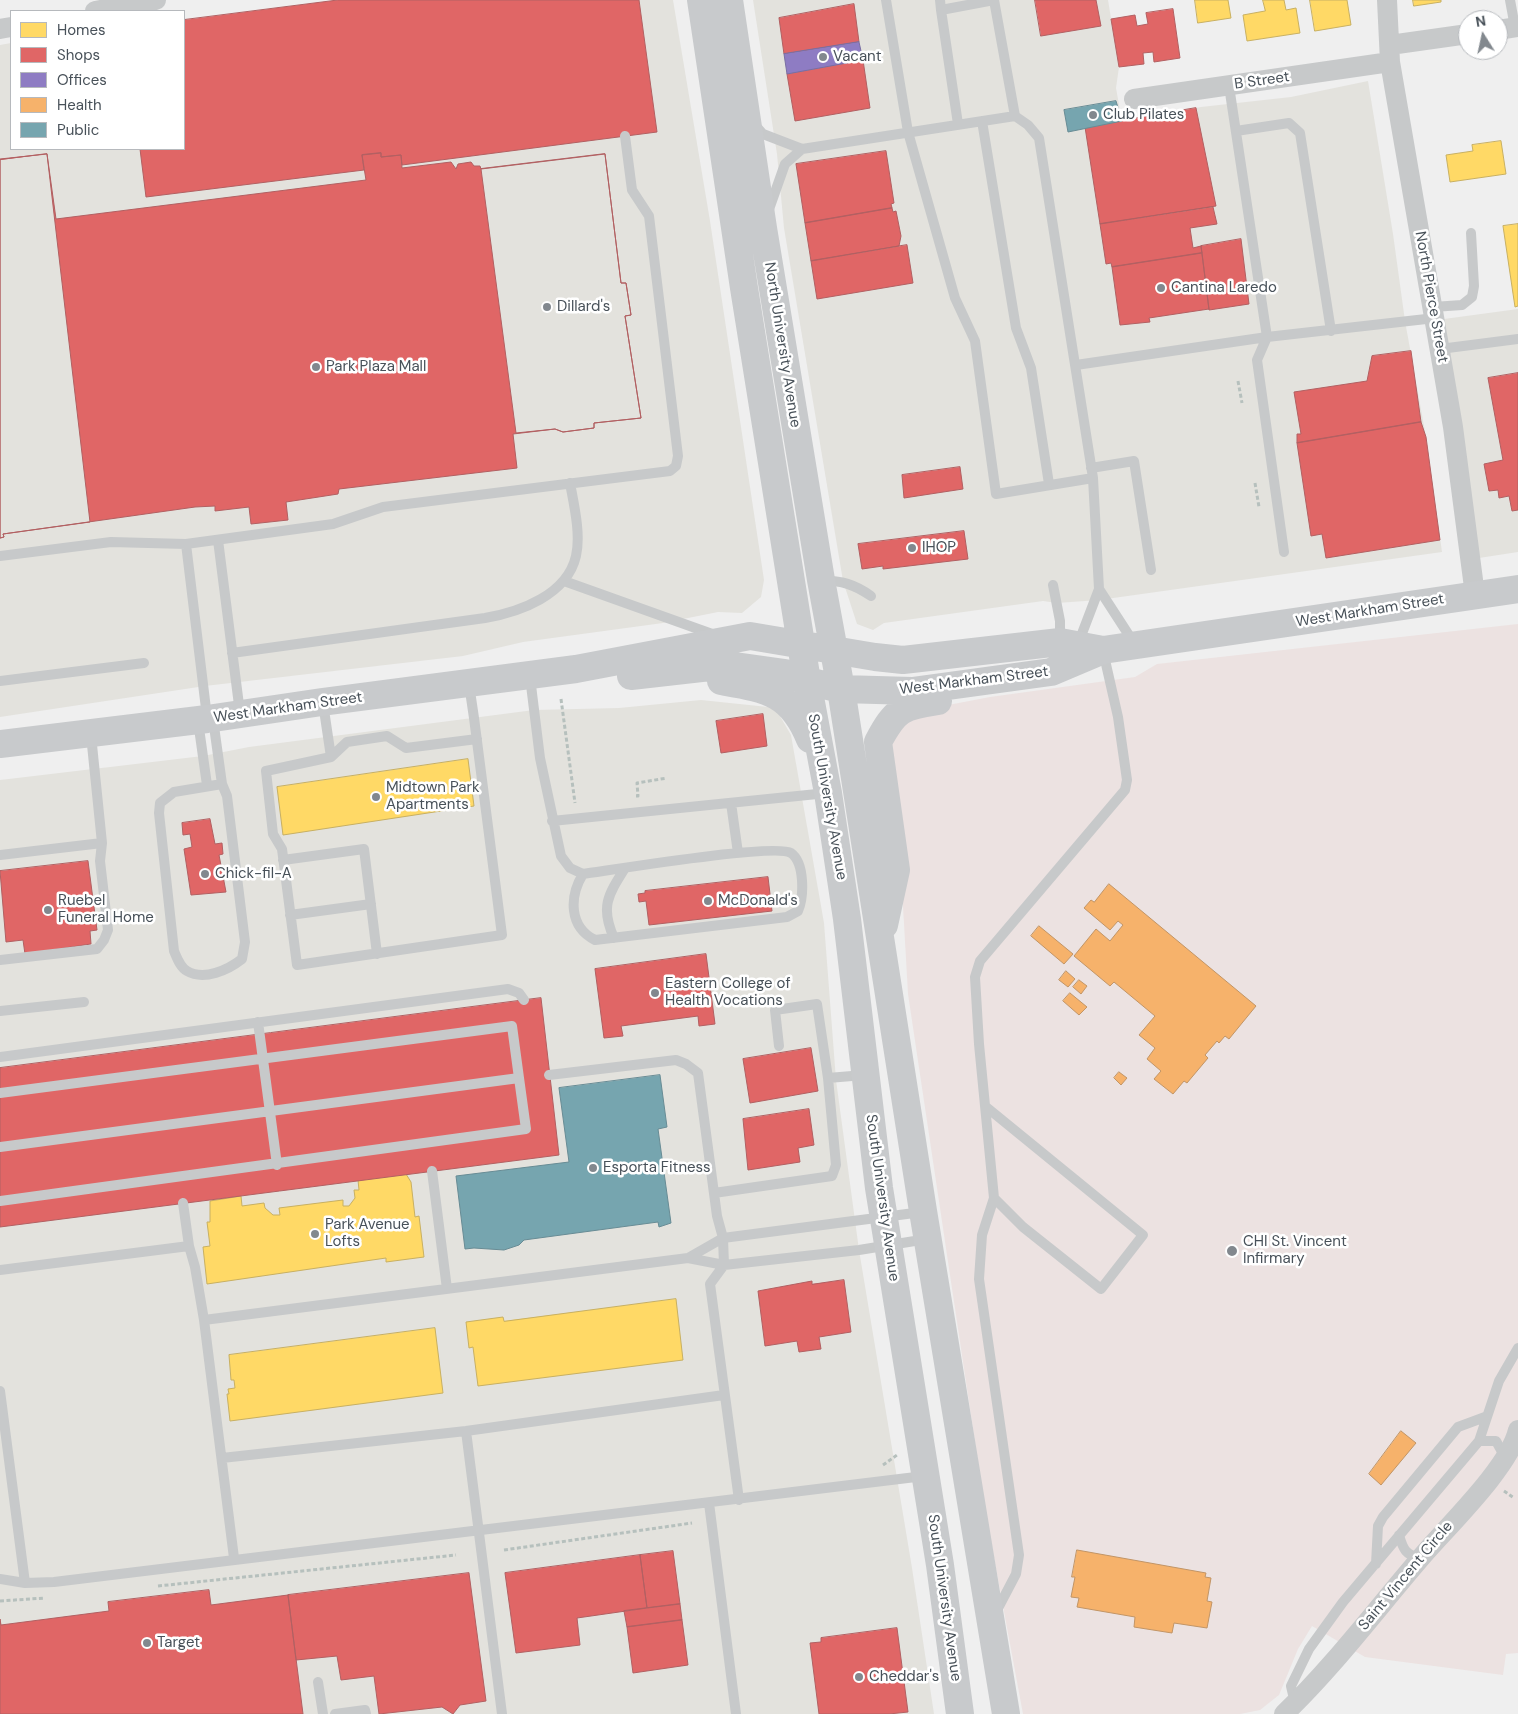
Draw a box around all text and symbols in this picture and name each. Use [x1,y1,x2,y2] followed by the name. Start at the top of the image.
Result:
[10,10,185,150] legend
[1458,10,1508,60] north arrow
[1474,11,1487,31] text: N
[57,20,106,40] text: Homes
[57,45,100,65] text: Shops
[833,48,882,66] place label: Vacant
[817,51,829,63] marker: Vacant
[1233,68,1291,94] street label: B Street
[57,70,107,90] text: Offices
[57,95,102,115] text: Health
[1103,106,1184,124] place label: Club Pilates
[1087,109,1099,121] marker: Club Pilates
[57,120,99,140] text: Public
[1411,230,1451,364] street label: North Pierce Street
[760,261,804,429] street label: North University Avenue
[1171,279,1277,297] place label: Cantina Laredo
[1155,282,1167,294] marker: Cantina Laredo
[557,298,610,316] place label: Dillard's
[541,301,553,313] marker: Dillard's
[326,358,426,376] place label: Park Plaza Mall
[310,361,322,373] marker: Park Plaza Mall
[922,539,956,557] place label: IHOP
[906,542,918,554] marker: IHOP
[1295,590,1445,632] street label: West Markham Street
[899,663,1049,699] street label: West Markham Street
[213,689,363,727] street label: West Markham Street
[803,712,851,882] street label: South University Avenue
[386,779,480,814] place label: Midtown Park Apartments
[370,791,382,803] marker: Midtown Park Apartments
[215,865,292,883] place label: Chick-fil-A
[199,868,211,880] marker: Chick-fil-A
[58,892,154,927] place label: Ruebel Funeral Home
[718,892,798,910] place label: McDonald's
[702,895,714,907] marker: McDonald's
[42,904,54,916] marker: Ruebel Funeral Home
[665,975,791,1010] place label: Eastern College of Health Vocations
[649,987,661,999] marker: Eastern College of Health Vocations
[861,1113,903,1283] street label: South University Avenue
[603,1159,711,1177] place label: Esporta Fitness
[587,1162,599,1174] marker: Esporta Fitness
[325,1216,410,1251] place label: Park Avenue Lofts
[309,1228,321,1240] marker: Park Avenue Lofts
[1243,1233,1347,1268] place label: CHI St. Vincent Infirmary
[1225,1244,1239,1258] marker: CHI St. Vincent Infirmary
[923,1513,965,1683] street label: South University Avenue
[1355,1518,1457,1634] street label: Saint Vincent Circle
[157,1634,200,1652] place label: Target
[141,1637,153,1649] marker: Target
[869,1668,939,1686] place label: Cheddar's
[853,1671,865,1683] marker: Cheddar's

